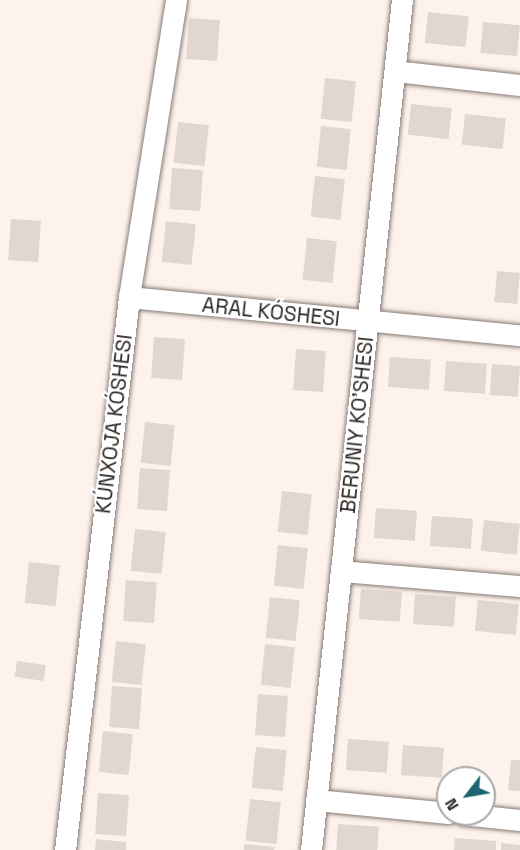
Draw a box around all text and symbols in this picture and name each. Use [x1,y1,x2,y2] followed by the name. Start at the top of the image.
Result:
[200,292,342,332] street label: ARAL KÓSHESI
[90,333,138,515] street label: KÚNXOJA KÓSHESI
[335,335,379,515] street label: BERUNIY KO'SHESI
[436,766,496,826] north arrow
[440,794,464,815] text: N

